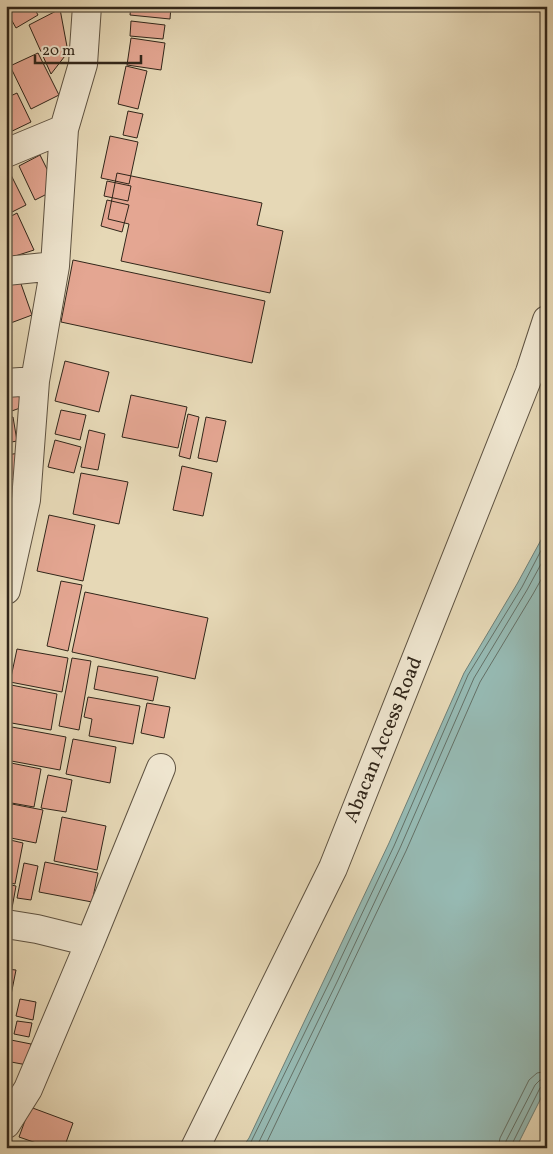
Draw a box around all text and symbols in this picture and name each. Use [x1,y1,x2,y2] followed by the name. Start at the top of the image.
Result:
[35,32,141,64] scale bar
[42,41,75,62] text: 20 m
[338,653,430,827] street label: Abacan Access Road

